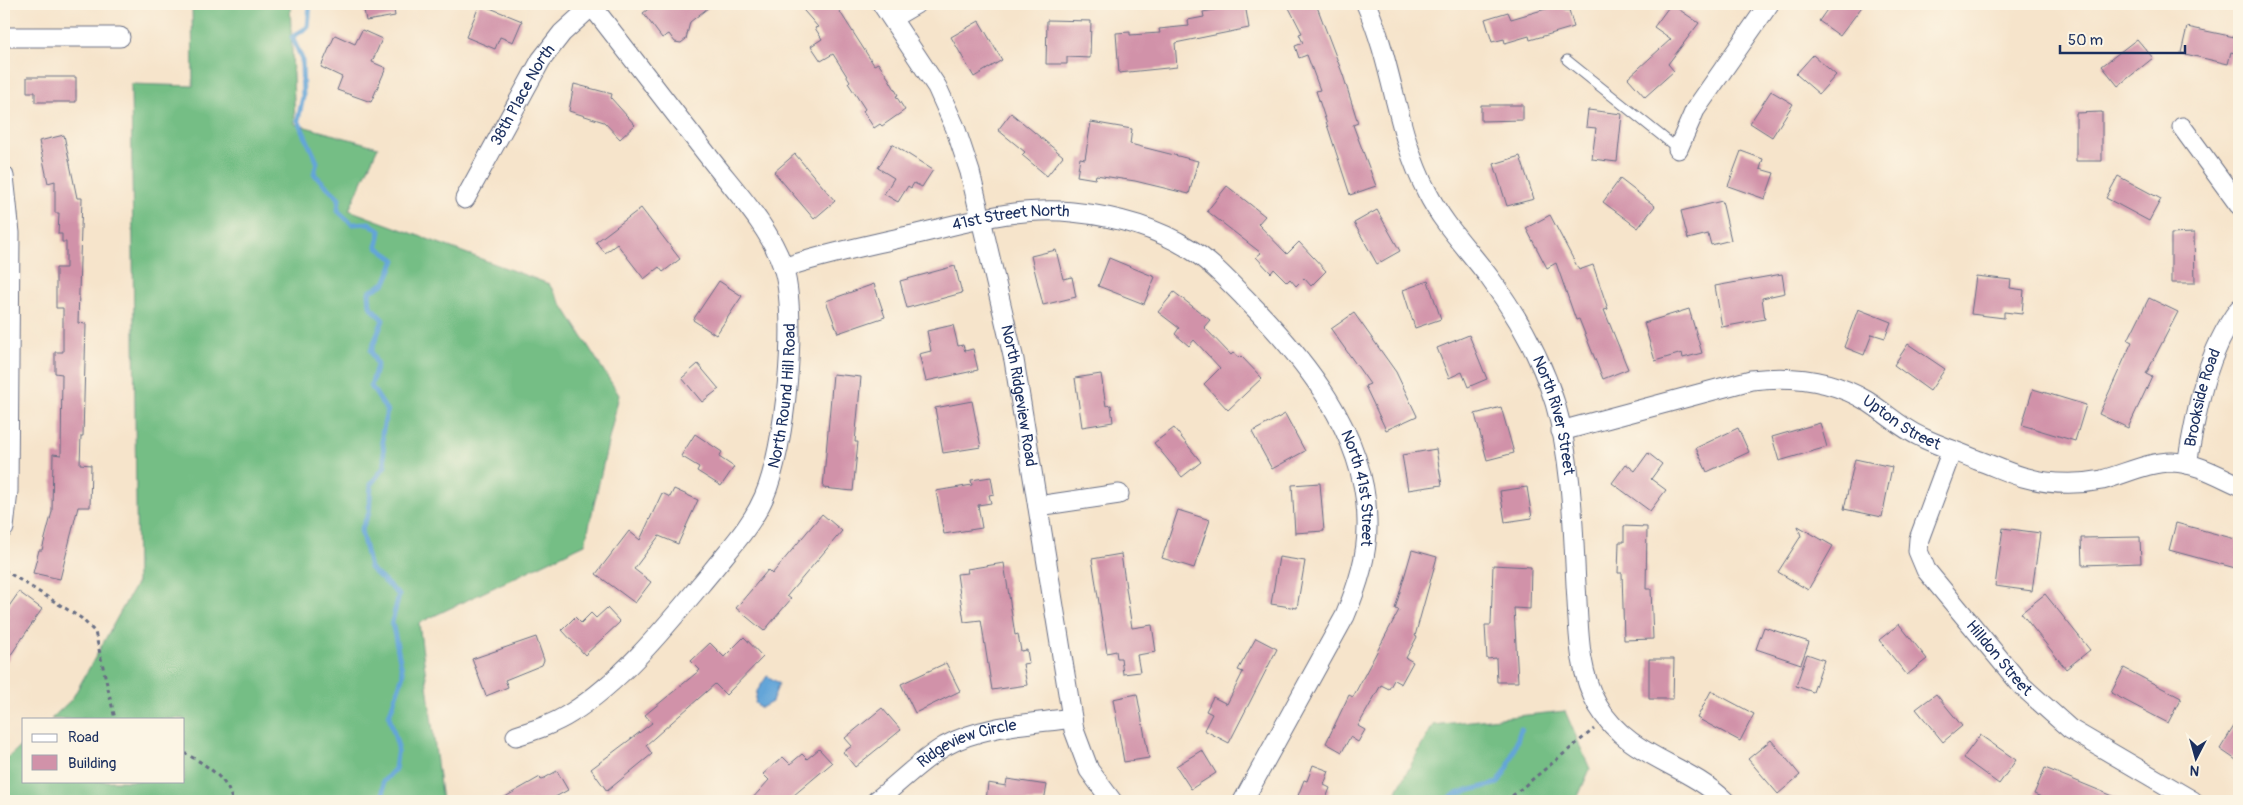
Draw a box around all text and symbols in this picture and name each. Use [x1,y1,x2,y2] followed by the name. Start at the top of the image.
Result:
[2060,22,2186,54] scale bar
[2068,31,2103,50] text: 50 m
[486,40,559,149] street label: 38th Place North
[950,201,1070,235] street label: 41st Street North
[764,323,800,470] street label: North Round Hill Road
[996,323,1041,468] street label: North Ridgeview Road
[2180,346,2225,448] street label: Brookside Road
[1528,353,1579,476] street label: North River Street
[1859,391,1944,455] street label: Upton Street
[1336,427,1377,548] street label: North 41st Street
[1962,616,2037,701] street label: Hilldon Street
[913,715,1018,772] street label: Ridgeview Circle
[22,718,185,782] legend
[68,728,99,747] text: Road
[2170,732,2220,782] north arrow
[68,754,116,773] text: Building
[2189,761,2200,779] text: N

